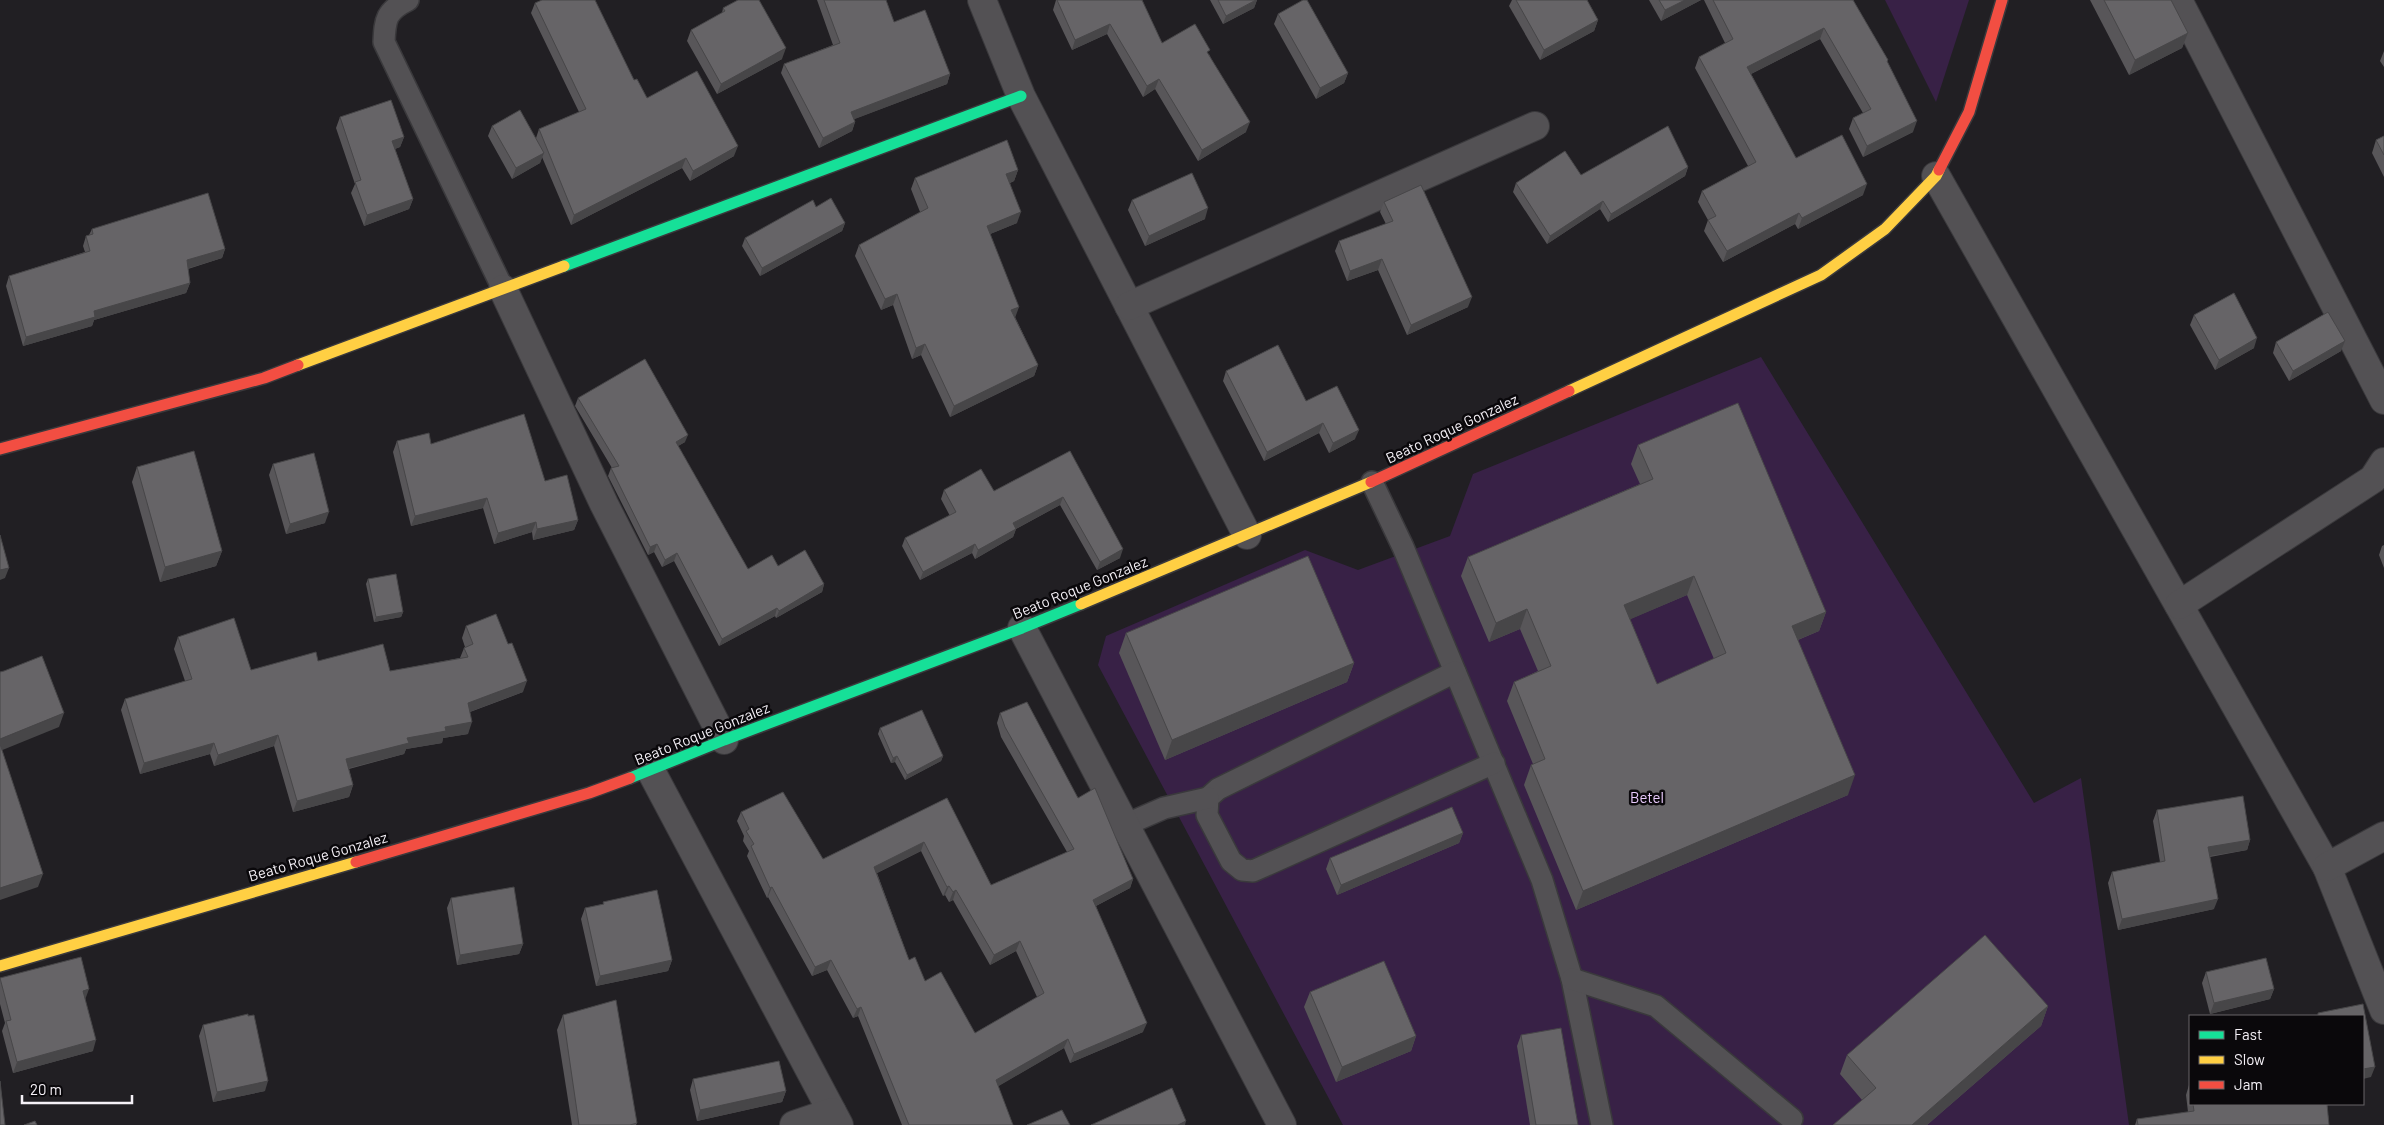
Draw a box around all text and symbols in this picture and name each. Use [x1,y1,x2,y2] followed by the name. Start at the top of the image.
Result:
[1383,389,1521,467] street label: Beato Roque Gonzalez
[1010,552,1150,622] street label: Beato Roque Gonzalez
[632,698,772,768] street label: Beato Roque Gonzalez
[1630,788,1664,806] park label: Betel
[246,827,390,885] street label: Beato Roque Gonzalez
[2189,1015,2364,1105] legend
[2234,1025,2262,1043] text: Fast
[2234,1050,2265,1068] text: Slow
[22,1072,132,1104] scale bar
[2234,1075,2263,1093] text: Jam
[30,1080,62,1098] text: 20 m

